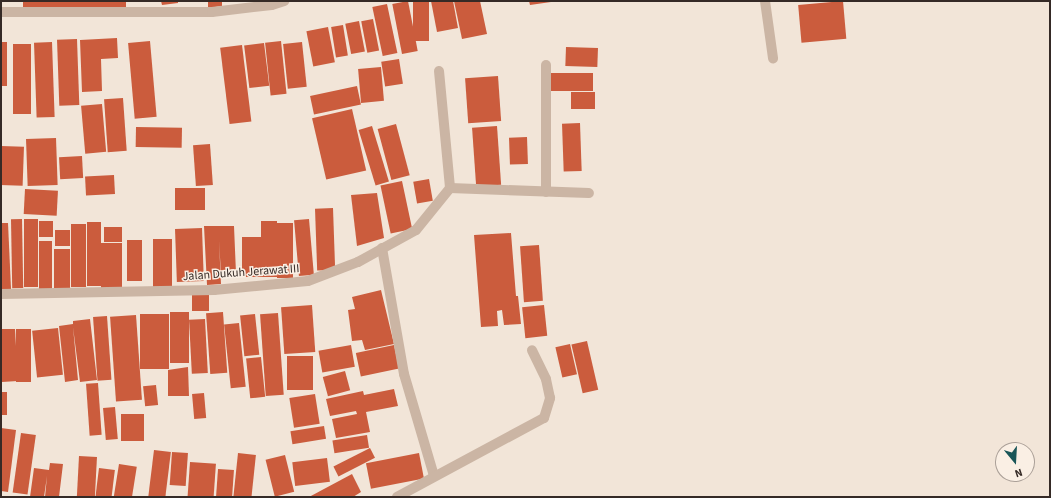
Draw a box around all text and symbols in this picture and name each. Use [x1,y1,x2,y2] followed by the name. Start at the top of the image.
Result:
[182,262,300,284] street label: Jalan Dukuh Jerawat III
[995,442,1035,482] north arrow
[1013,465,1024,481] text: N

